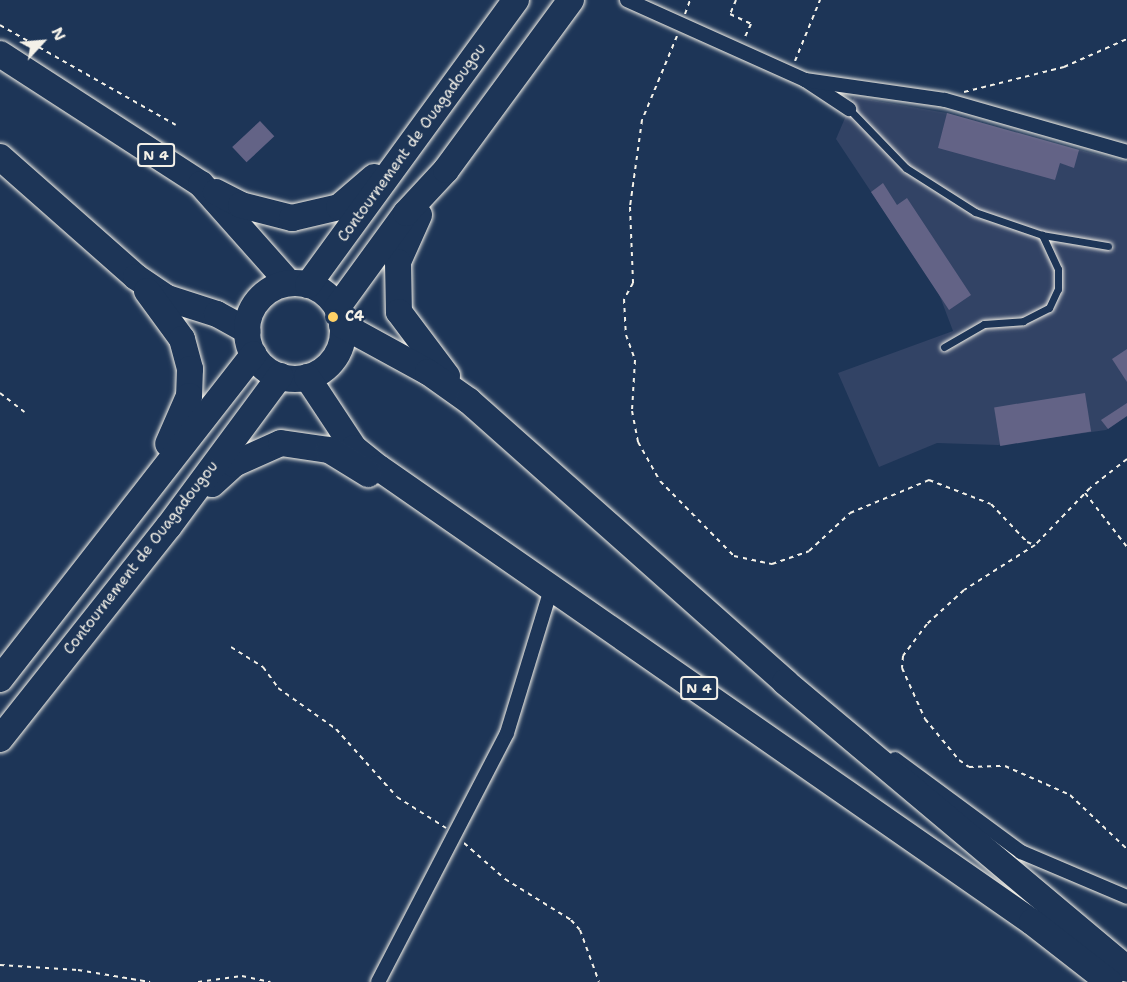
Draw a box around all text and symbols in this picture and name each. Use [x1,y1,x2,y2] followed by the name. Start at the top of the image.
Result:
[12,12,72,72] north arrow
[46,24,71,44] text: N
[334,40,490,246] street label: Contournement de Ouagadougou
[136,144,176,166] road number: N 4
[345,308,364,326] place label: C4
[326,310,340,324] marker: C4
[60,458,222,658] street label: Contournement de Ouagadougou
[680,677,718,699] road number: N 4

